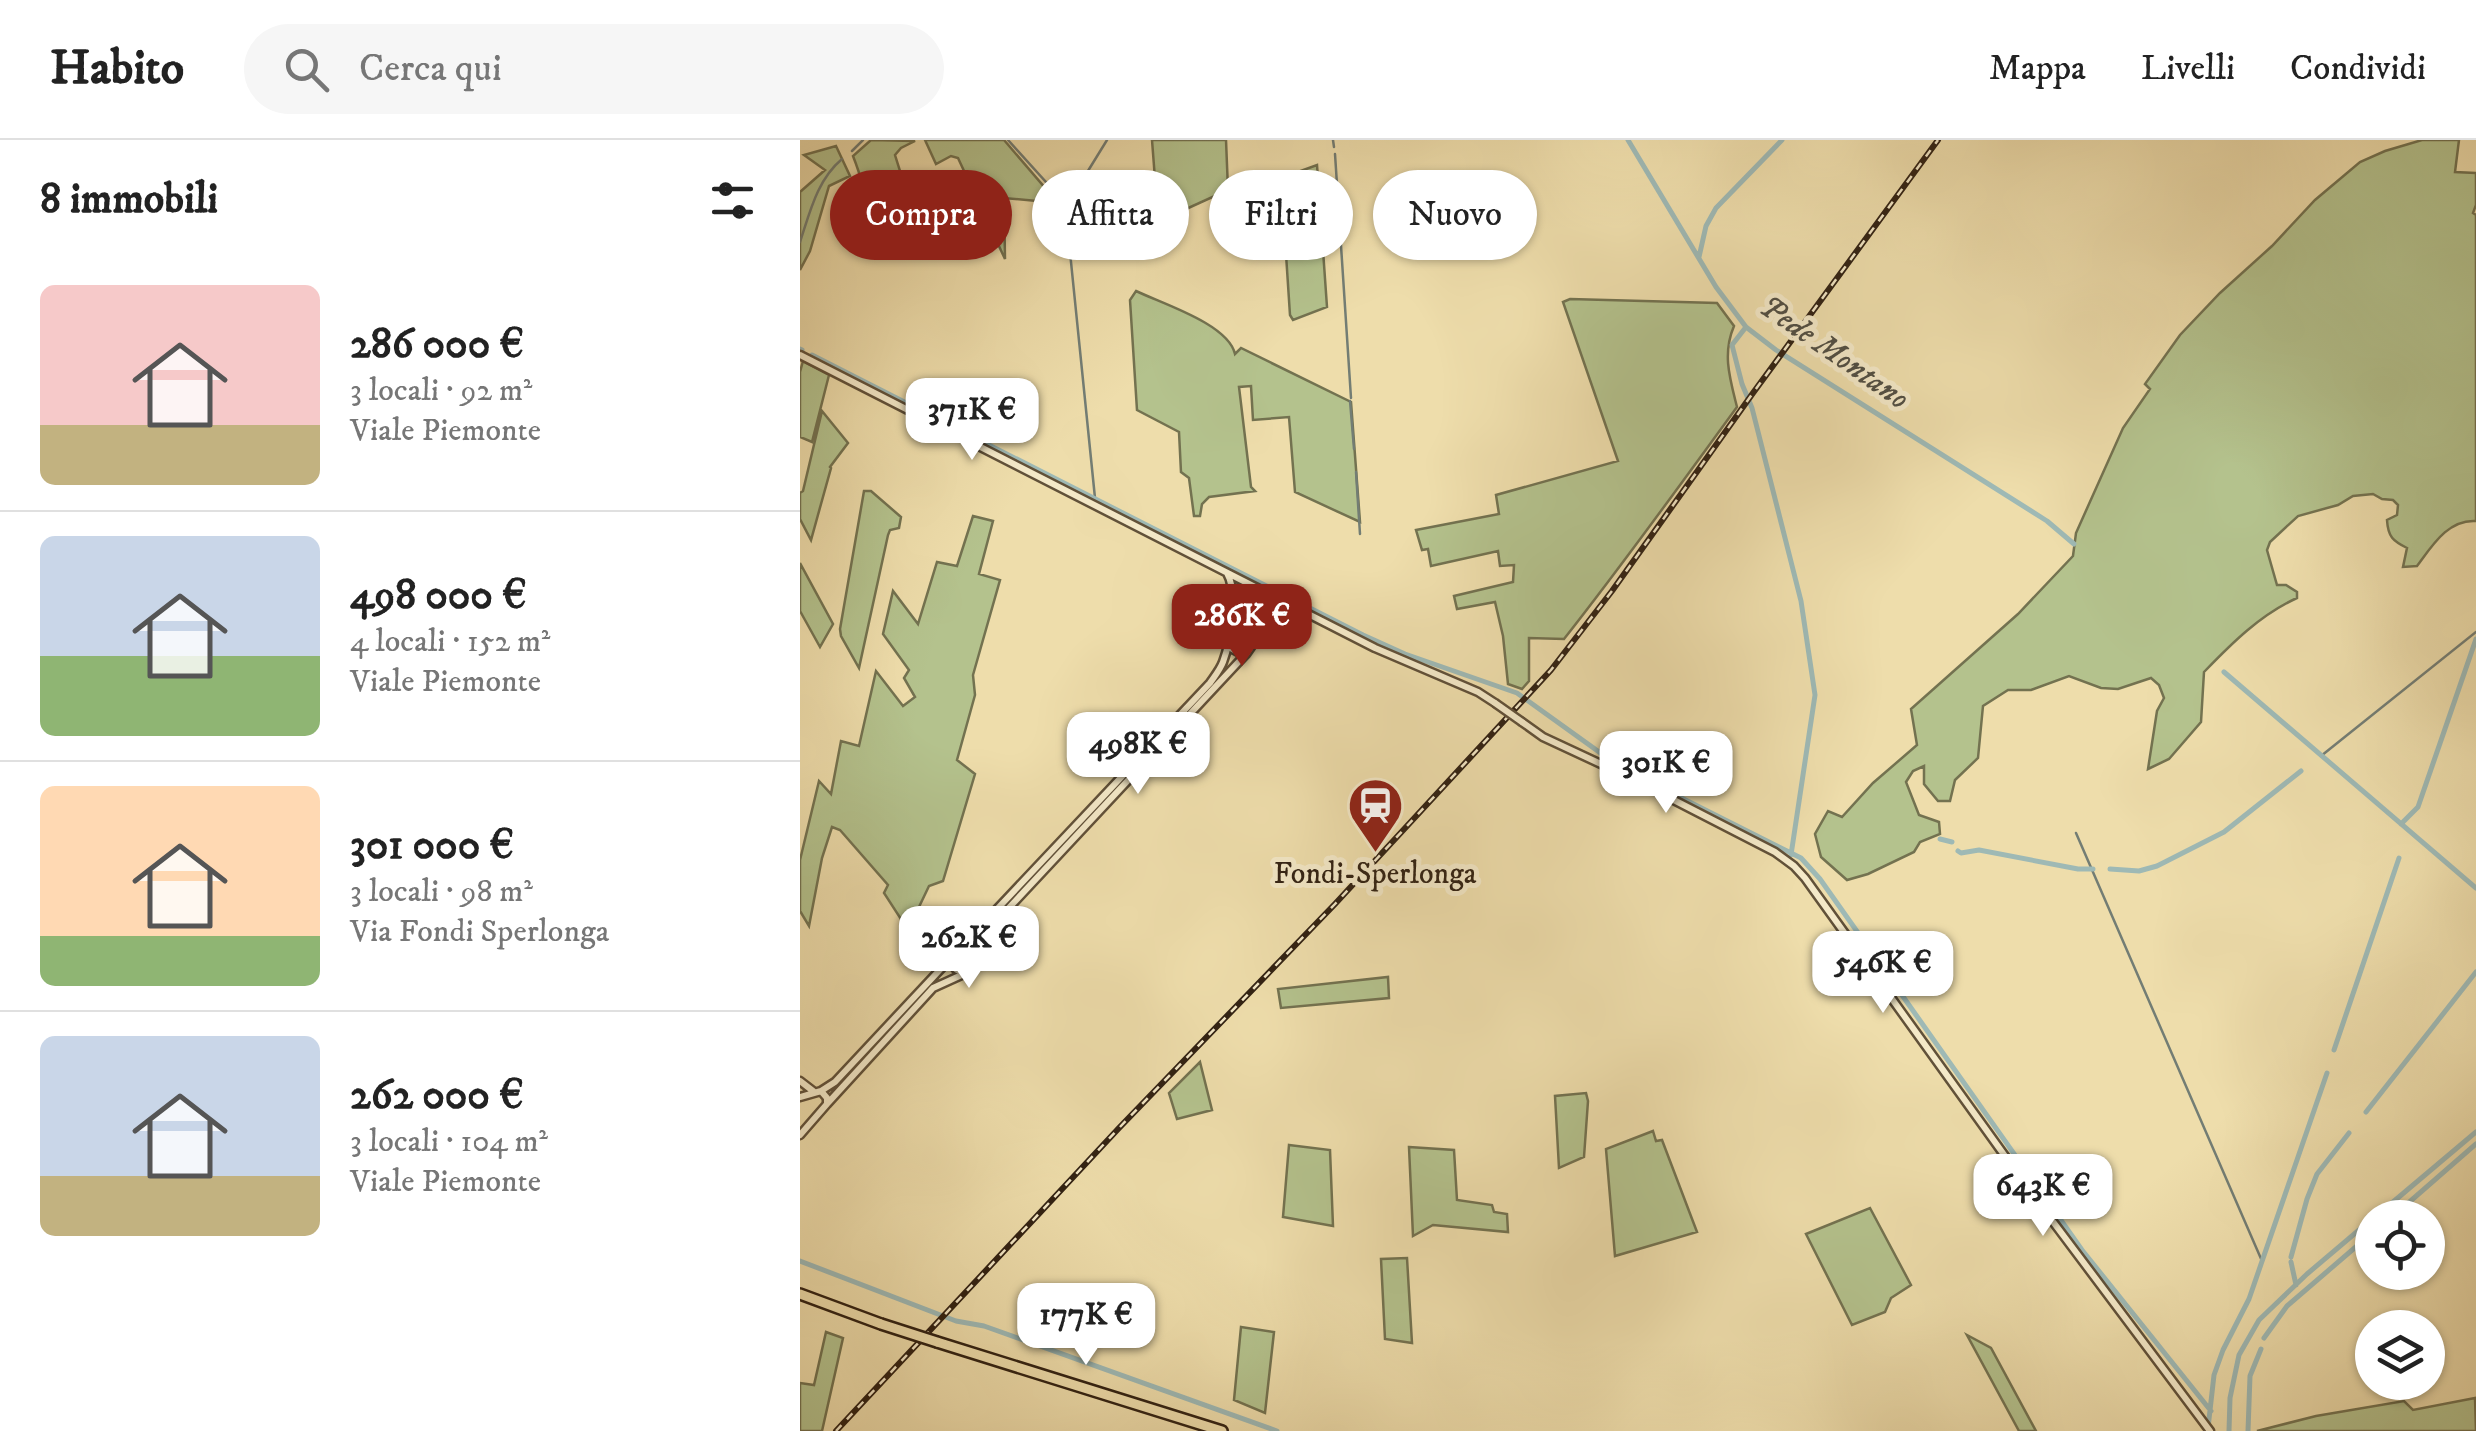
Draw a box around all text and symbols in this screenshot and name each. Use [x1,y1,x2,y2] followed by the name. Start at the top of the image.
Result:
[244,24,944,114] search box
[50,39,184,99] text: Habito
[279,42,334,97] icon: search
[359,45,502,93] text: Cerca qui
[1989,47,2086,91] text: Mappa
[2141,47,2235,91] text: Livelli
[2290,47,2426,91] text: Condividi
[830,170,1012,260] chip: Compra
[1032,170,1189,260] chip: Affitta
[1209,170,1353,260] chip: Filtri
[1373,170,1537,260] chip: Nuovo
[705,173,760,228] icon: filters
[40,174,218,226] text: 8 immobili
[1751,287,1917,419] water label: Pede Montano
[350,319,524,371] text: 286 000 €
[120,325,240,445] icon: home
[350,371,533,411] text: 3 locali · 92 m²
[891,378,1053,463] pin: 371K €
[928,390,1016,430] text: 371K €
[350,411,541,451] text: Viale Piemonte
[350,570,527,622] text: 498 000 €
[120,576,240,696] icon: home
[1161,584,1323,669] pin: 286K €
[1194,596,1290,636] text: 286K €
[350,622,550,662] text: 4 locali · 152 m²
[350,662,541,702] text: Viale Piemonte
[1057,712,1219,797] pin: 498K €
[1089,724,1187,764] text: 498K €
[1585,731,1747,816] pin: 301K €
[1622,743,1710,783] text: 301K €
[1345,776,1405,855] station icon: Fondi-Sperlonga
[350,820,514,872] text: 301 000 €
[120,826,240,946] icon: home
[1273,856,1477,893] place label: Fondi-Sperlonga
[350,872,533,912] text: 3 locali · 98 m²
[888,906,1050,991] pin: 262K €
[350,912,609,952] text: Via Fondi Sperlonga
[921,918,1017,958] text: 262K €
[1802,931,1964,1016] pin: 546K €
[1834,943,1932,983] text: 546K €
[350,1070,524,1122] text: 262 000 €
[120,1076,240,1196] icon: home
[350,1122,548,1162] text: 3 locali · 104 m²
[1962,1154,2124,1239] pin: 643K €
[350,1162,541,1202] text: Viale Piemonte
[1995,1166,2091,1206] text: 643K €
[2355,1200,2445,1400] map controls
[2355,1200,2445,1290] button: locate
[1005,1283,1167,1368] pin: 177K €
[1039,1295,1133,1335] text: 177K €
[2355,1310,2445,1400] button: layers

